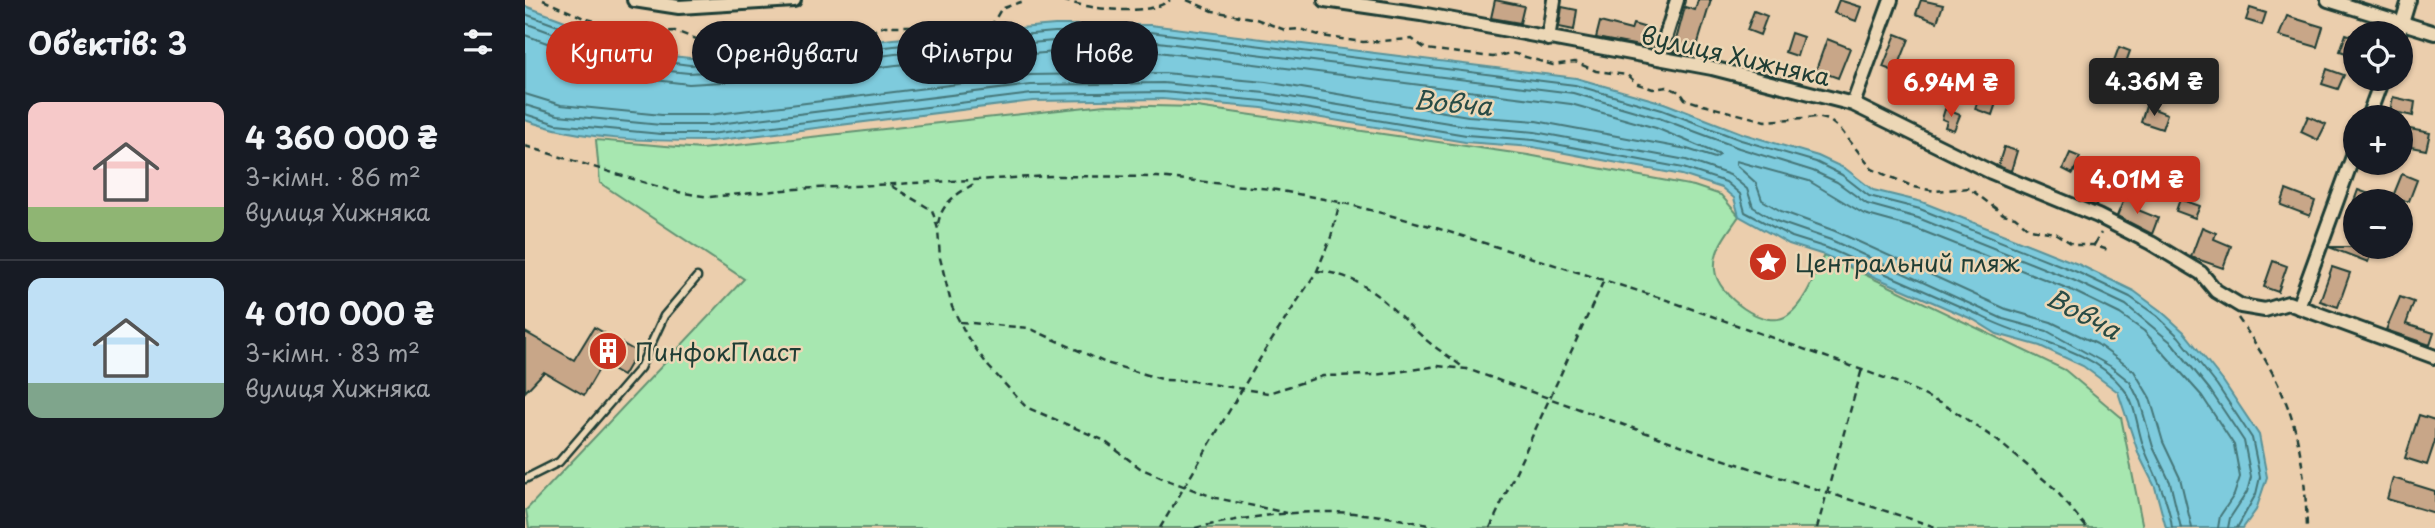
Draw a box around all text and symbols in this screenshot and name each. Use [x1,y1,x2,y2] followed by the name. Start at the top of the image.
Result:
[1638,16,1834,94] street label: вулиця Хижняка
[28,20,187,65] text: Об’єктів: 3
[546,21,678,84] chip: Купити
[692,21,883,84] chip: Орендувати
[897,21,1037,84] chip: Фільтри
[1051,21,1158,84] chip: Нове
[2343,21,2413,259] map controls
[2343,21,2413,91] button: locate
[459,23,497,61] icon: filters
[2089,58,2219,118] pin: 4.36M ₴
[1886,60,2016,119] pin: 6.94M ₴
[2105,63,2203,98] text: 4.36M ₴
[1904,64,1998,99] text: 6.94M ₴
[1412,79,1495,125] water label: Вовча
[2343,105,2413,175] button: +
[245,114,438,159] text: 4 360 000 ₴
[84,130,168,214] icon: home
[2072,156,2202,216] pin: 4.01M ₴
[245,159,421,194] text: 3-кімн. · 86 m²
[2090,161,2184,196] text: 4.01M ₴
[2343,189,2413,259] button: −
[245,194,430,229] text: вулиця Хижняка
[1747,241,1789,283] place icon: Центральний пляж
[1795,244,2020,280] place label: Центральний пляж
[2040,277,2129,349] water label: Вовча
[245,290,434,335] text: 4 010 000 ₴
[84,306,168,390] icon: home
[587,330,629,372] building icon: ПинфокПласт
[635,333,801,369] place label: ПинфокПласт
[245,335,420,370] text: 3-кімн. · 83 m²
[245,370,430,405] text: вулиця Хижняка

